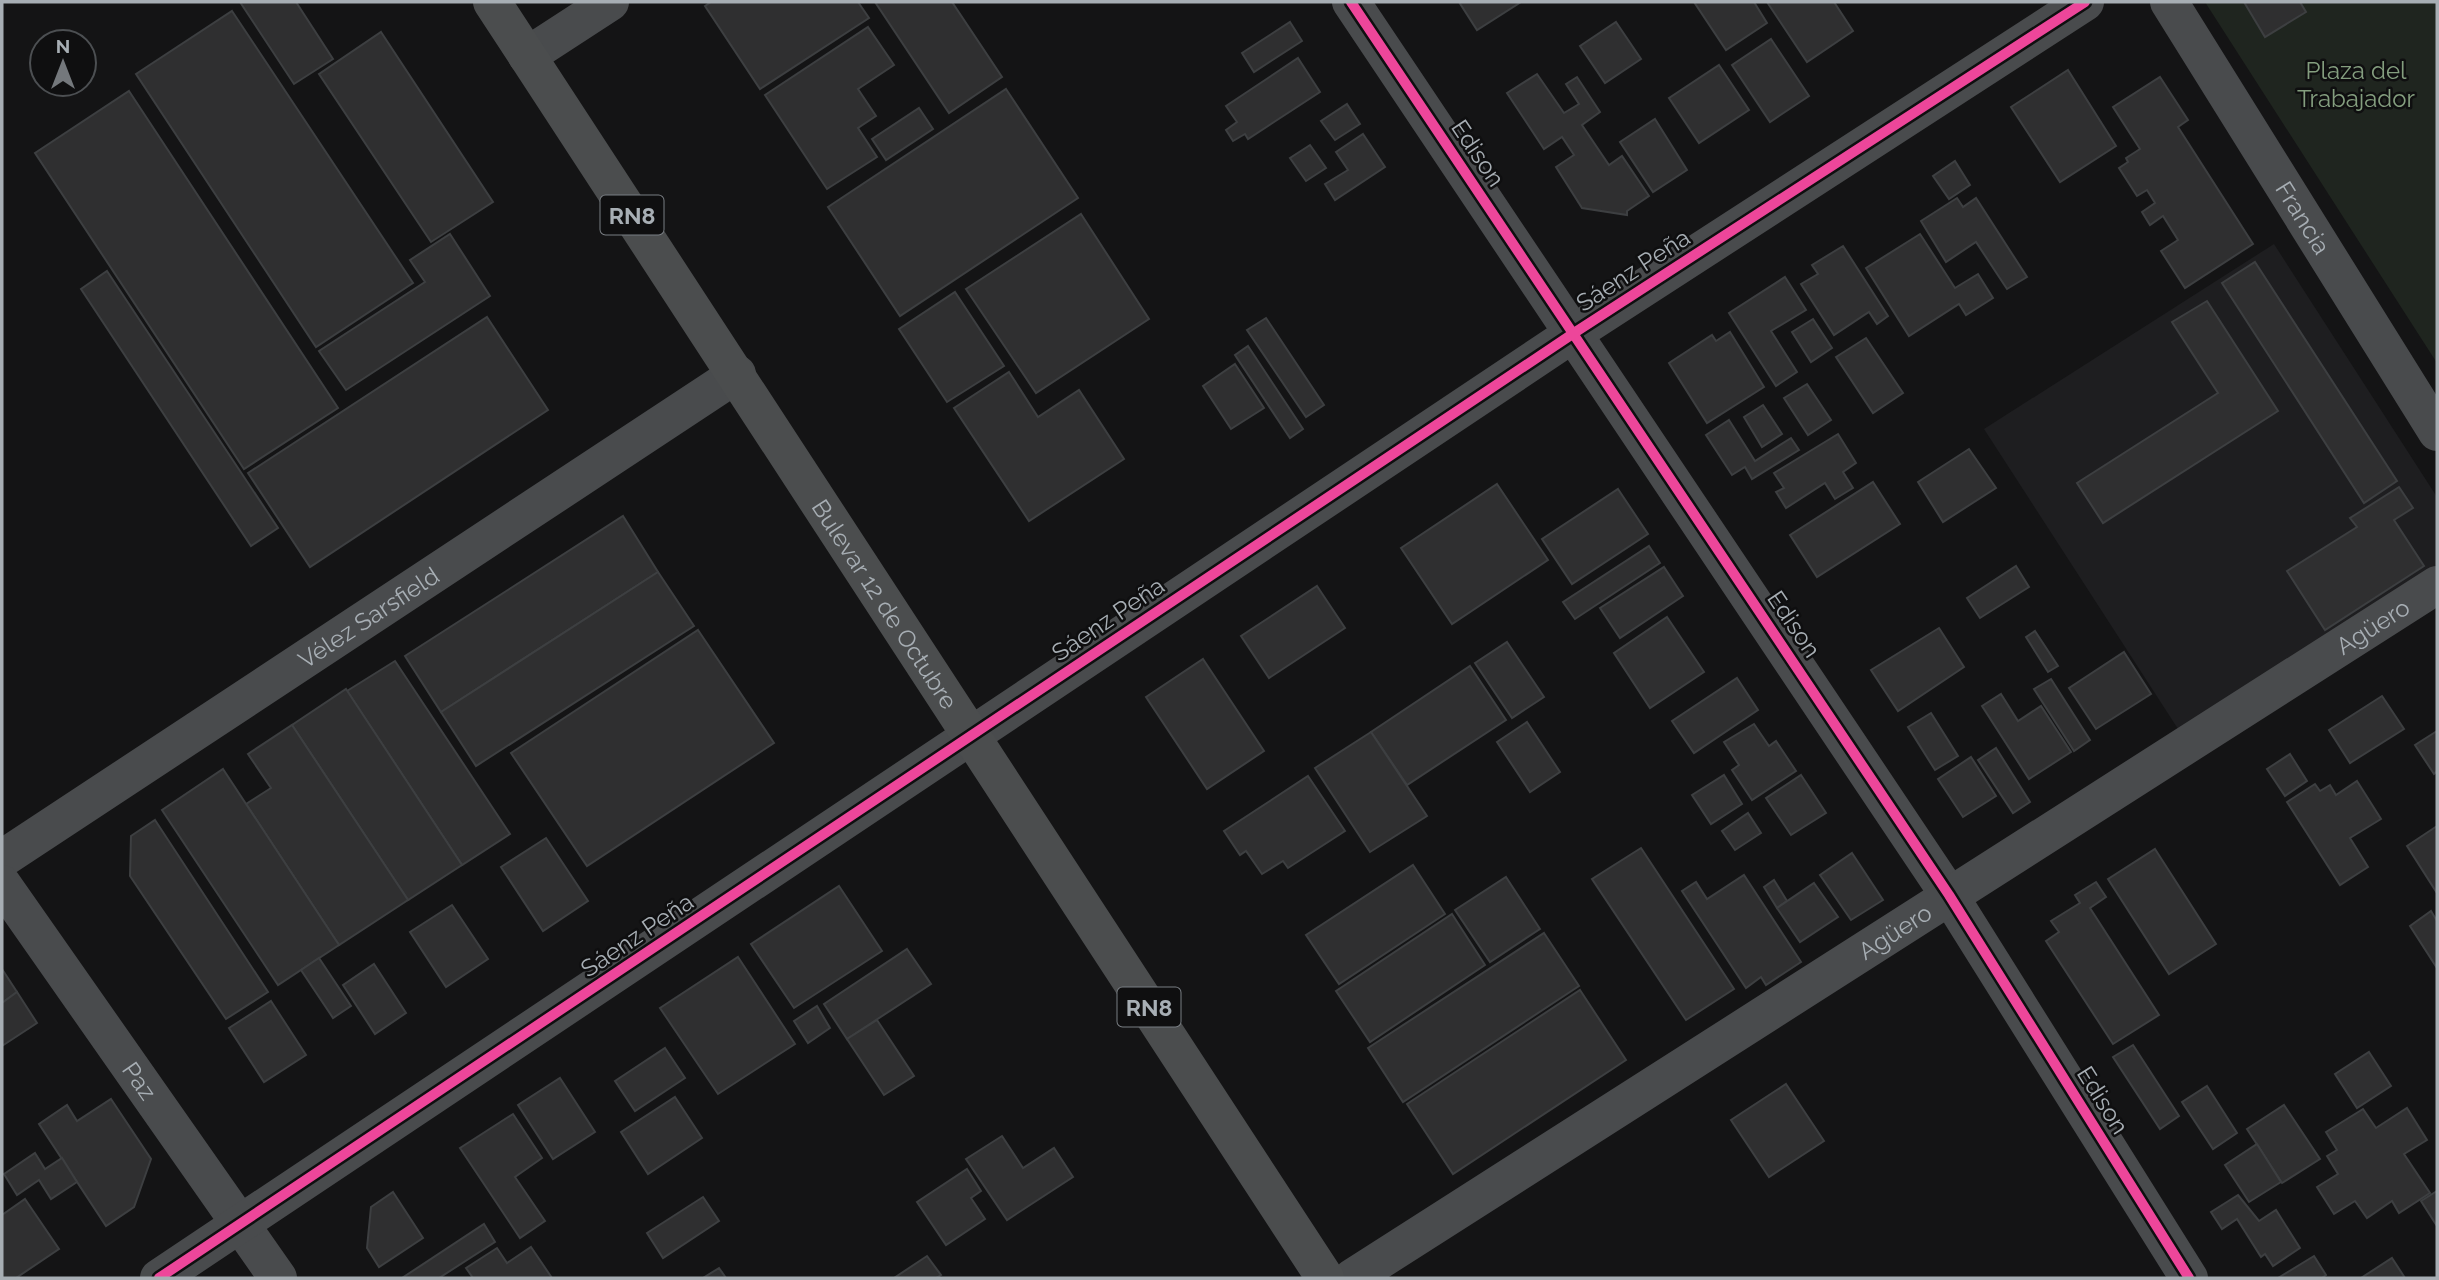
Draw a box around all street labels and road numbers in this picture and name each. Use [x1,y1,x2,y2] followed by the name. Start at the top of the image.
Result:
[1445,114,1511,192] street label: Edison
[2270,176,2337,259] street label: Francia
[600,196,664,234] road number: RN8
[1571,223,1695,317] street label: Sáenz Peña
[806,494,964,714] street label: Bulevar 12 de Octubre
[293,560,444,674] street label: Vélez Sarsfield
[1046,571,1170,667] street label: Sáenz Peña
[1761,585,1827,663] street label: Edison
[2330,592,2415,660] street label: Agüero
[575,887,699,983] street label: Sáenz Peña
[1853,897,1937,965] street label: Agüero
[1118,988,1180,1026] road number: RN8
[116,1056,163,1105] street label: Paz
[2071,1061,2135,1139] street label: Edison

